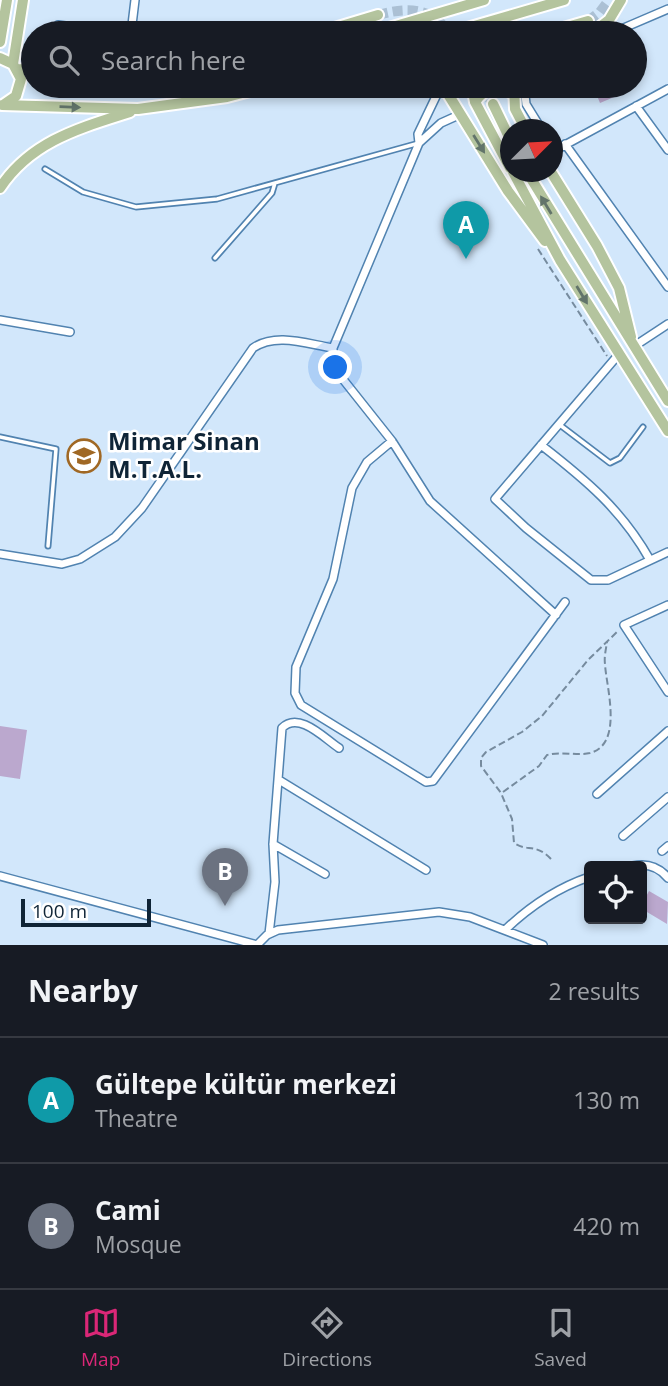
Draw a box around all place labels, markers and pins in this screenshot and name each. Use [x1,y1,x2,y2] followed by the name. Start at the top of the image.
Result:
[443,201,489,259] pin: A
[108,424,260,485] place label: Mimar Sinan M.T.A.L.
[65,437,103,475] school or university icon: Mimar Sinan M.T.A.L.
[202,848,248,906] pin: B

